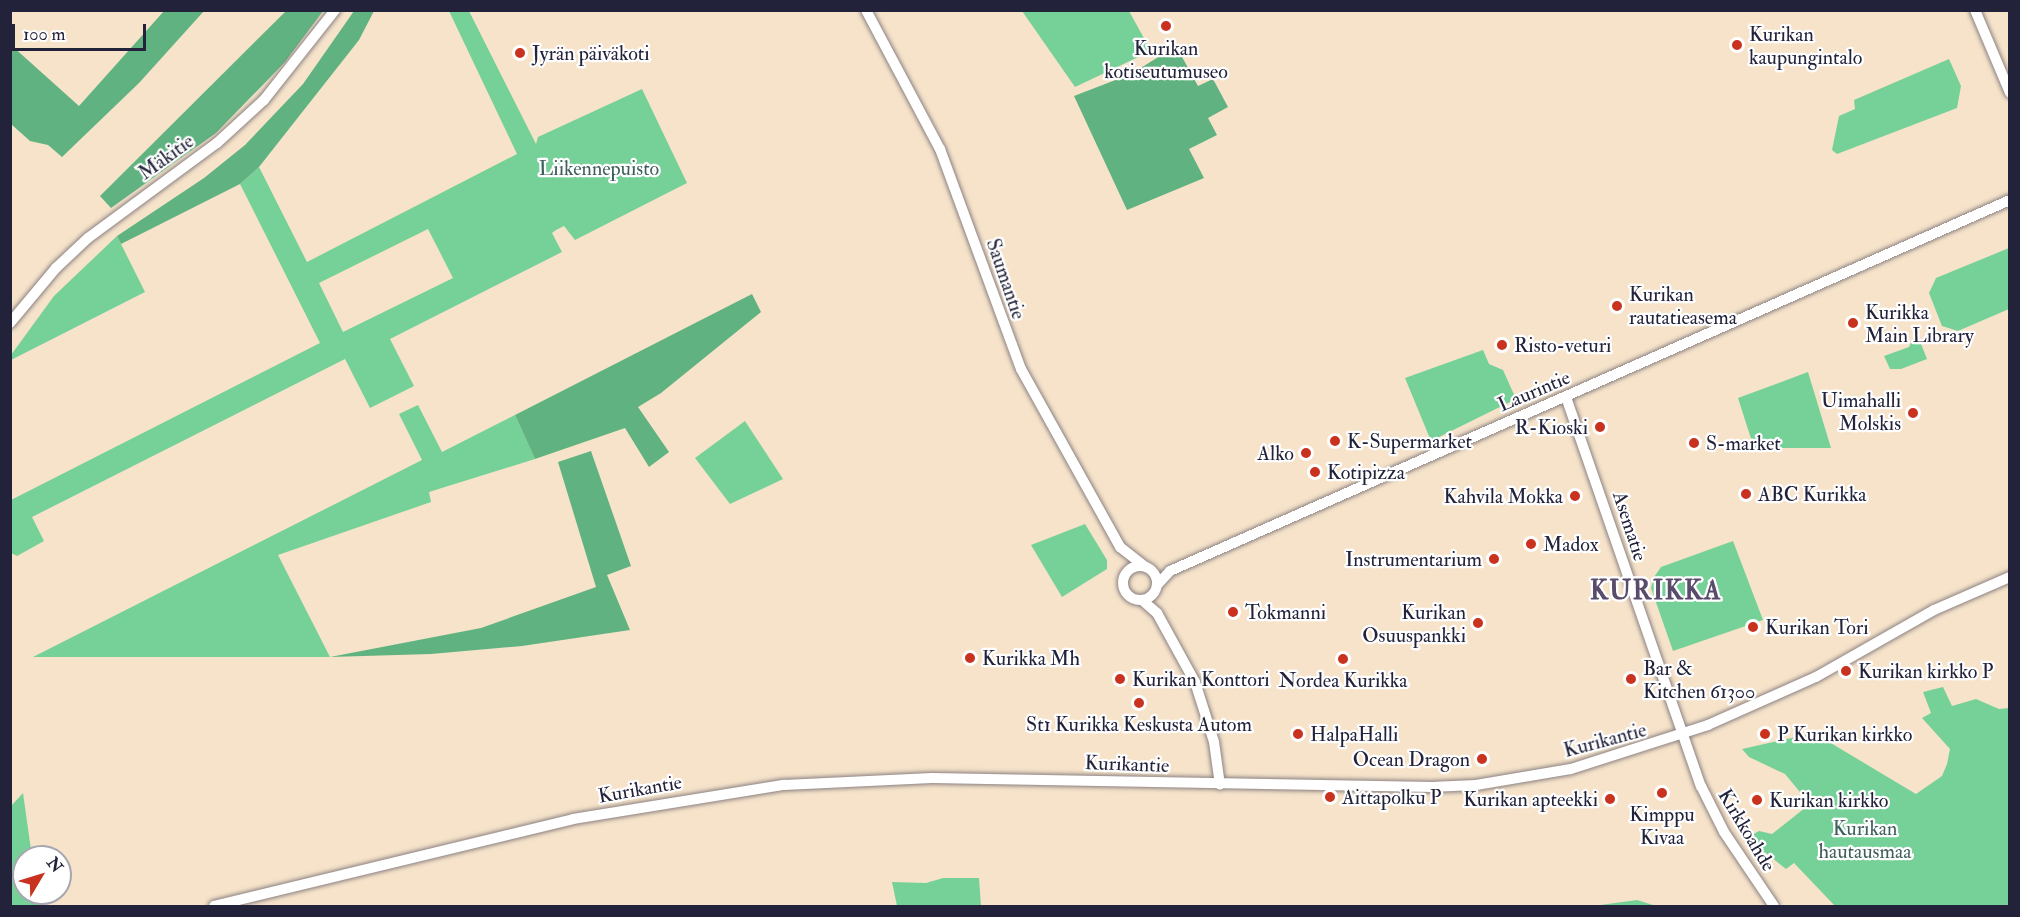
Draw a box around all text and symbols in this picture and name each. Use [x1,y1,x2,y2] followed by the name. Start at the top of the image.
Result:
[15,12,148,50] scale bar
[1159,19,1173,33] marker: Kurikan kotiseutumuseo
[1749,22,1862,69] place label: Kurikan kaupungintalo
[23,23,66,46] text: 100 m
[1104,36,1228,83] place label: Kurikan kotiseutumuseo
[1730,38,1744,52] marker: Kurikan kaupungintalo
[532,41,650,65] place label: Jyrän päiväkoti
[513,46,527,60] marker: Jyrän päiväkoti
[134,129,198,185] street label: Mäkitie
[539,156,659,180] park label: Liikennepuisto
[981,236,1031,322] street label: Saumantie
[1629,282,1737,329] place label: Kurikan rautatieasema
[1610,299,1624,313] marker: Kurikan rautatieasema
[1865,300,1974,347] place label: Kurikka Main Library
[1846,316,1860,330] marker: Kurikka Main Library
[1514,333,1611,357] place label: Risto-veturi
[1495,338,1509,352] marker: Risto-veturi
[1494,365,1574,417] street label: Laurintie
[1821,389,1901,436] place label: Uimahalli Molskis
[1906,406,1920,420] marker: Uimahalli Molskis
[1515,415,1588,439] place label: R-Kioski
[1593,420,1607,434] marker: R-Kioski
[1347,429,1472,453] place label: K-Supermarket
[1706,431,1781,455] place label: S-market
[1328,434,1342,448] marker: K-Supermarket
[1687,436,1701,450] marker: S-market
[1257,441,1294,465] place label: Alko
[1299,446,1313,460] marker: Alko
[1327,460,1405,484] place label: Kotipizza
[1308,465,1322,479] marker: Kotipizza
[1758,482,1867,506] place label: ABC Kurikka
[1444,484,1563,508] place label: Kahvila Mokka
[1739,487,1753,501] marker: ABC Kurikka
[1608,488,1652,564] street label: Asematie
[1568,489,1582,503] marker: Kahvila Mokka
[1543,532,1599,556] place label: Madox
[1524,537,1538,551] marker: Madox
[1345,547,1482,571] place label: Instrumentarium
[1487,552,1501,566] marker: Instrumentarium
[1590,576,1722,608] district label: KURIKKA
[1245,600,1326,624] place label: Tokmanni
[1362,600,1466,647] place label: Kurikan Osuuspankki
[1226,605,1240,619] marker: Tokmanni
[1765,615,1869,639] place label: Kurikan Tori
[1471,616,1485,630] marker: Kurikan Osuuspankki
[1746,620,1760,634] marker: Kurikan Tori
[982,646,1080,670] place label: Kurikka Mh
[963,651,977,665] marker: Kurikka Mh
[1336,652,1350,666] marker: Nordea Kurikka
[1643,656,1755,703] place label: Bar & Kitchen 61300
[1858,659,1993,683] place label: Kurikan kirkko P
[1839,664,1853,678] marker: Kurikan kirkko P
[1132,667,1270,691] place label: Kurikan Konttori
[1279,668,1407,692] place label: Nordea Kurikka
[1113,672,1127,686] marker: Kurikan Konttori
[1624,672,1638,686] marker: Bar & Kitchen 61300
[1132,696,1146,710] marker: St1 Kurikka Keskusta Autom
[1026,712,1252,736] place label: St1 Kurikka Keskusta Autom
[1561,717,1649,763] street label: Kurikantie
[1310,722,1398,746] place label: HalpaHalli
[1777,722,1912,746] place label: P Kurikan kirkko
[1291,727,1305,741] marker: HalpaHalli
[1758,727,1772,741] marker: P Kurikan kirkko
[1353,747,1470,771] place label: Ocean Dragon
[1084,751,1170,777] street label: Kurikantie
[1475,752,1489,766] marker: Ocean Dragon
[596,770,684,808] street label: Kurikantie
[1713,784,1781,876] street label: Kirkkoahde
[1342,785,1442,809] place label: Aittapolku P
[1655,786,1669,800] marker: Kimppu Kivaa
[1463,787,1598,811] place label: Kurikan apteekki
[1769,788,1888,812] place label: Kurikan kirkko
[1323,790,1337,804] marker: Aittapolku P
[1603,792,1617,806] marker: Kurikan apteekki
[1750,793,1764,807] marker: Kurikan kirkko
[1629,802,1695,849] place label: Kimppu Kivaa
[1819,817,1911,864] park label: Kurikan hautausmaa
[12,845,72,905] north arrow
[42,853,67,877] text: N

